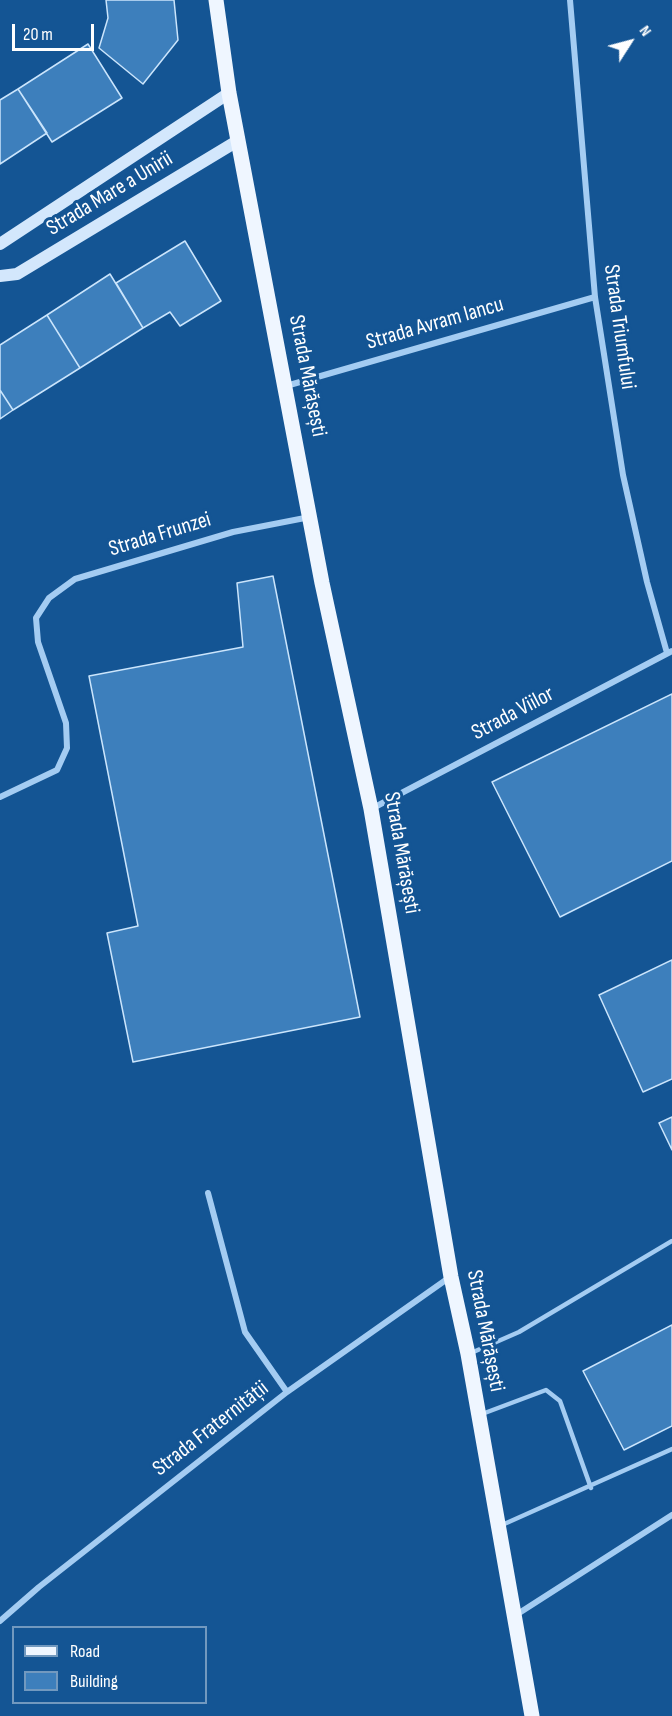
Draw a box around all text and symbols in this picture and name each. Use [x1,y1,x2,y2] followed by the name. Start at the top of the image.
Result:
[15,12,98,50] scale bar
[600,12,660,72] north arrow
[635,22,655,40] text: N
[23,24,53,45] text: 20 m
[42,146,178,242] street label: Strada Mare a Unirii
[597,263,641,391] street label: Strada Triumfului
[363,292,507,356] street label: Strada Avram Iancu
[282,313,332,439] street label: Strada Mărășești
[106,507,214,563] street label: Strada Frunzei
[467,681,559,747] street label: Strada Viilor
[377,790,425,916] street label: Strada Mărășești
[460,1268,510,1394] street label: Strada Mărășești
[148,1376,274,1482] street label: Strada Fraternității
[12,1626,207,1704] legend
[70,1641,100,1662] text: Road
[70,1671,118,1692] text: Building

